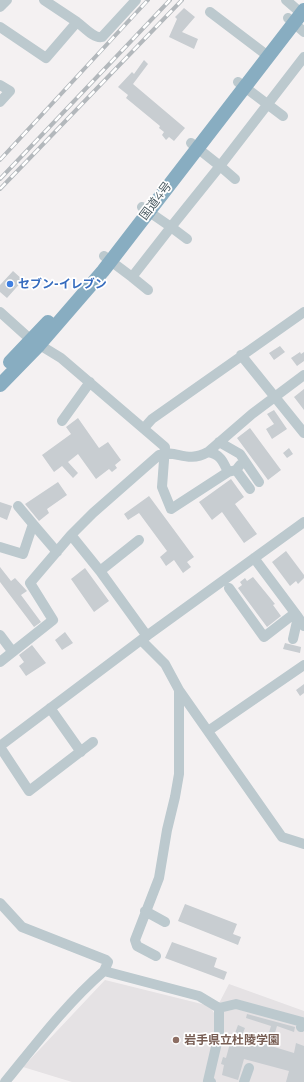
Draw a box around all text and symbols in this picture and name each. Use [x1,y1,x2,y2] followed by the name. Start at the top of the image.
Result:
[137,179,175,223] street label: 国道4号
[18,277,107,291] place label: セブン-イレブン
[5,279,15,289] marker: セブン-イレブン
[184,1033,280,1047] place label: 岩手県立杜陵学園
[171,1035,181,1045] marker: 岩手県立杜陵学園

